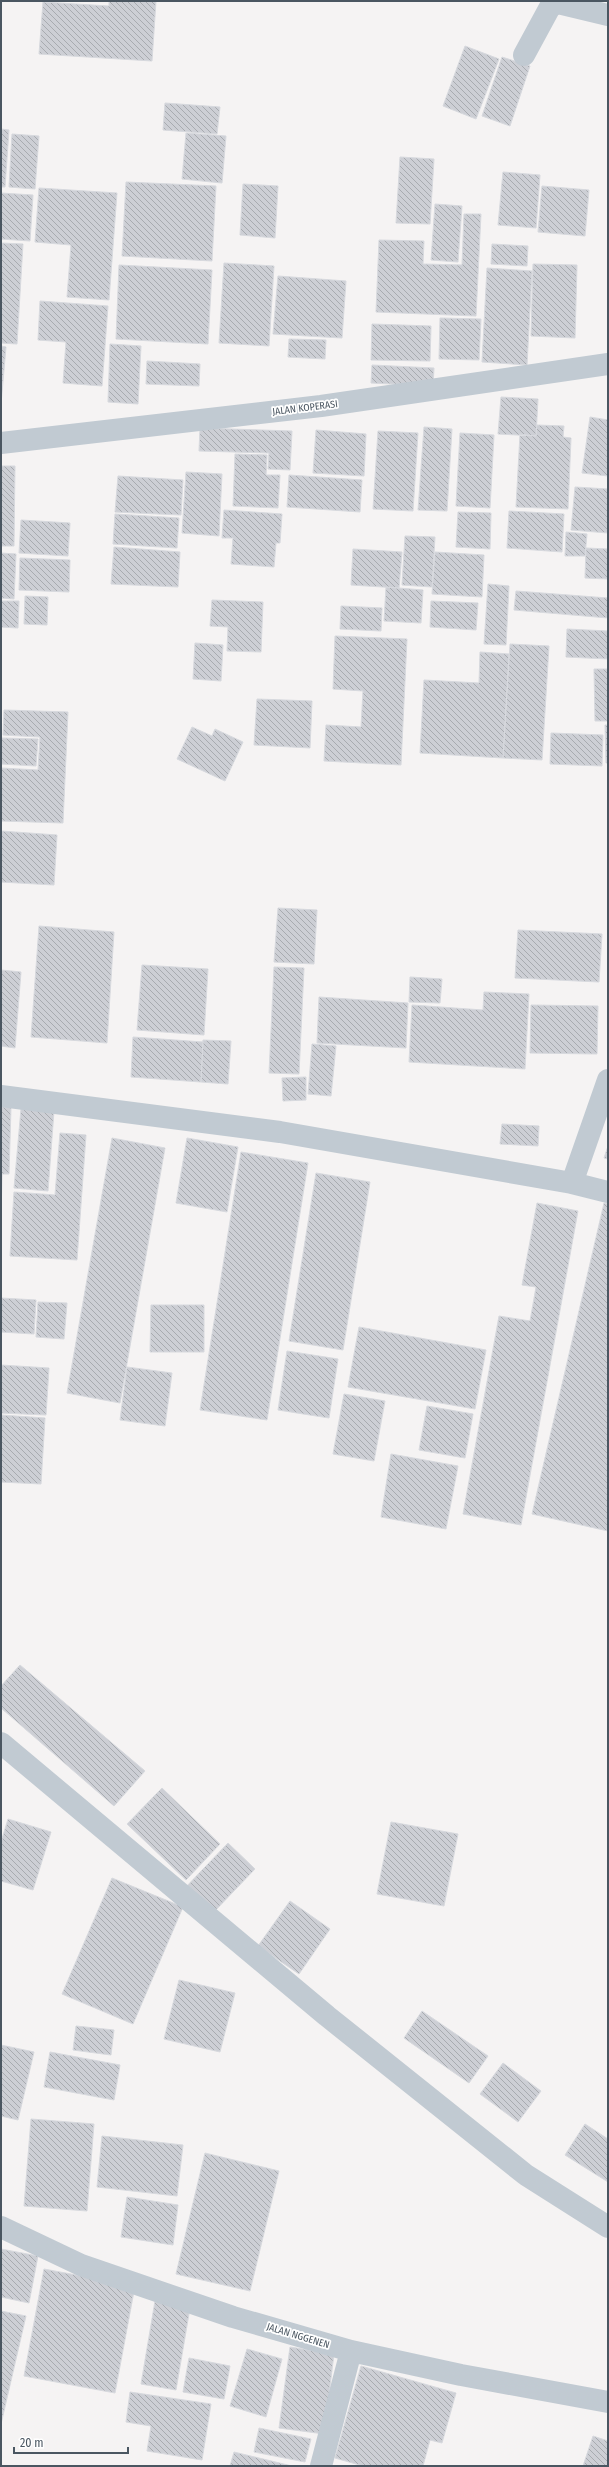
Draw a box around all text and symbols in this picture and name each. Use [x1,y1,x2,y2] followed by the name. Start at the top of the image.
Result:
[272,398,338,418] street label: JALAN KOPERASI
[265,2321,331,2351] street label: JALAN NGGENEN
[14,2429,128,2455] scale bar
[20,2436,44,2450] text: 20 m

